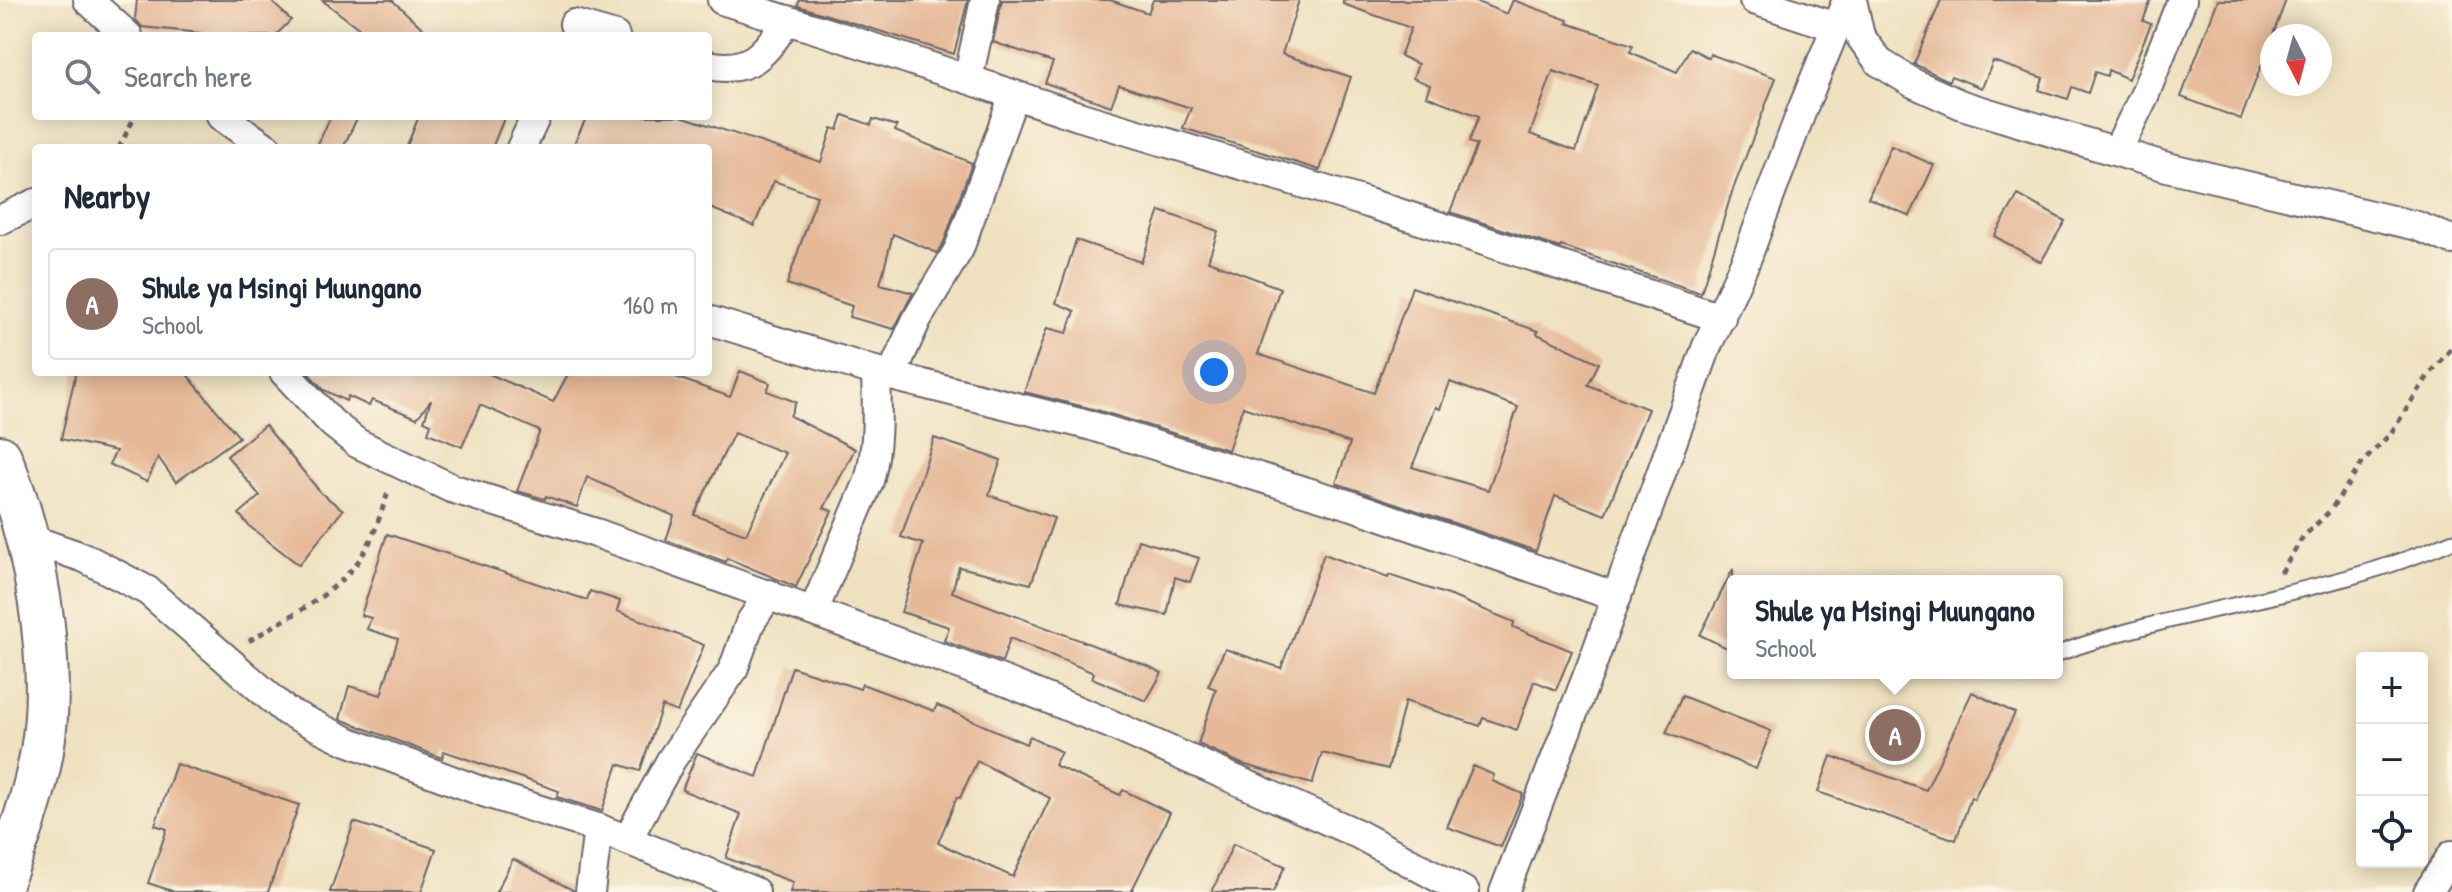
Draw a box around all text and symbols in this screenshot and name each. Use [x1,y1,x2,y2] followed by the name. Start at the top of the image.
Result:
[2260,24,2332,96] north arrow
[32,32,712,120] search box
[60,54,104,98] icon: search
[124,56,252,96] text: Search here
[64,173,150,219] text: Nearby
[142,267,421,307] text: Shule ya Msingi Muungano
[86,287,98,322] text: A
[623,287,678,322] text: 160 m
[142,307,203,342] text: School
[1194,352,1234,392] your location
[1727,575,2063,679] popup
[1755,590,2035,630] text: Shule ya Msingi Muungano
[1755,630,1816,665] text: School
[2356,652,2428,868] map controls
[2356,652,2428,724] button: +
[1869,705,1921,765] pin: A
[2356,724,2428,796] button: −
[2356,796,2428,868] button: locate

